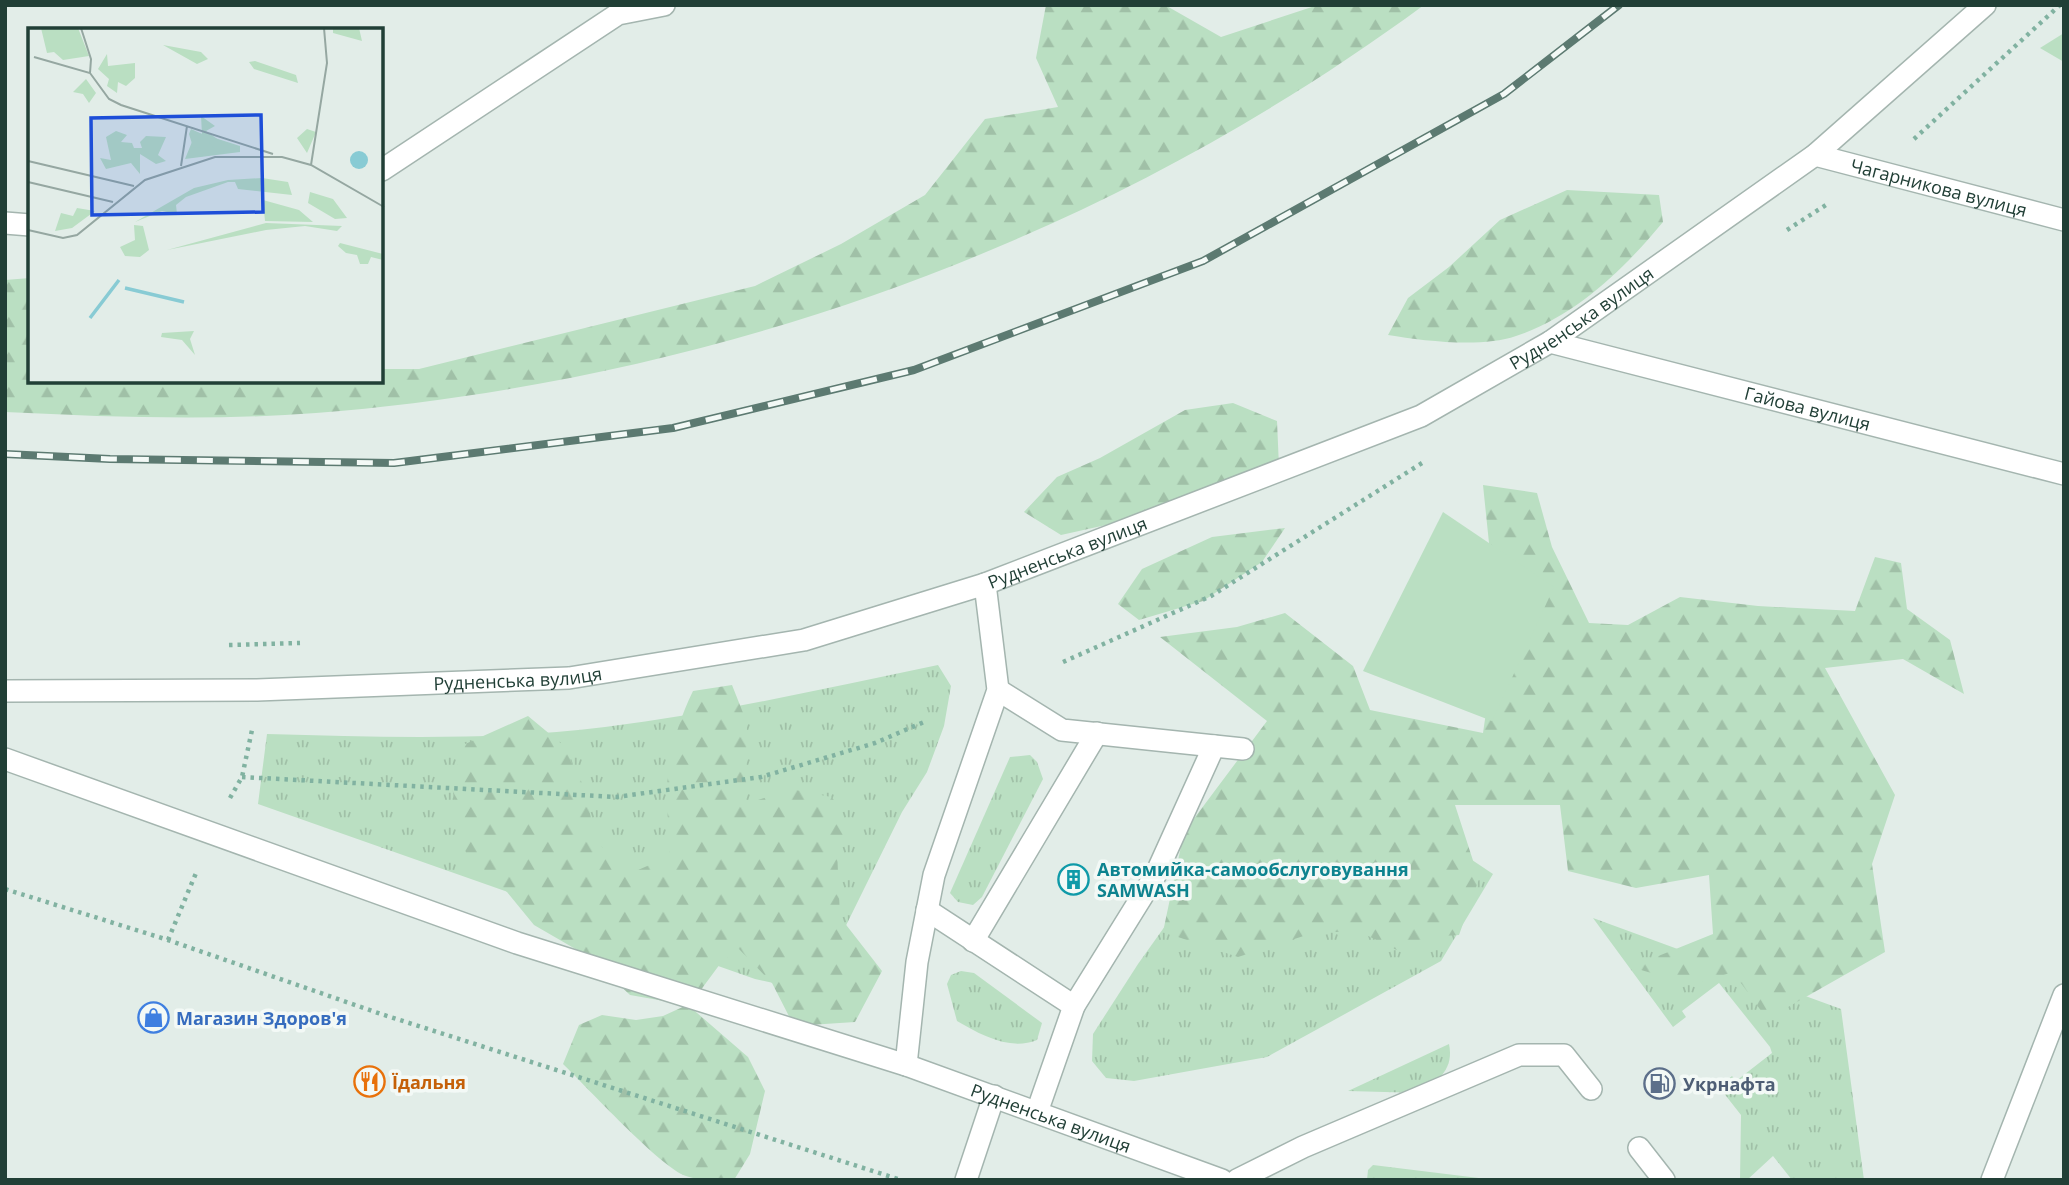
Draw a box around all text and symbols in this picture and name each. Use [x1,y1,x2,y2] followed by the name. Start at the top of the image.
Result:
[28,28,383,383] inset map
[1848,153,2030,222] street label: Чагарникова вулиця
[1505,261,1658,375] street label: Рудненська вулиця
[1742,380,1873,436] street label: Гайова вулиця
[984,511,1150,594] street label: Рудненська вулиця
[433,661,604,695] street label: Рудненська вулиця
[1097,857,1409,902] place label: Автомийка-самообслуговування SAMWASH
[1057,862,1091,896] building icon: Автомийка-самообслуговування SAMWASH
[136,1001,170,1035] shop icon: Магазин Здоров'я
[176,1006,347,1030] place label: Магазин Здоров'я
[352,1065,386,1099] restaurant icon: Їдальня
[1643,1067,1677,1101] fuel station icon: Укрнафта
[391,1070,466,1094] place label: Їдальня
[1683,1072,1776,1096] place label: Укрнафта
[968,1078,1134,1158] street label: Рудненська вулиця

